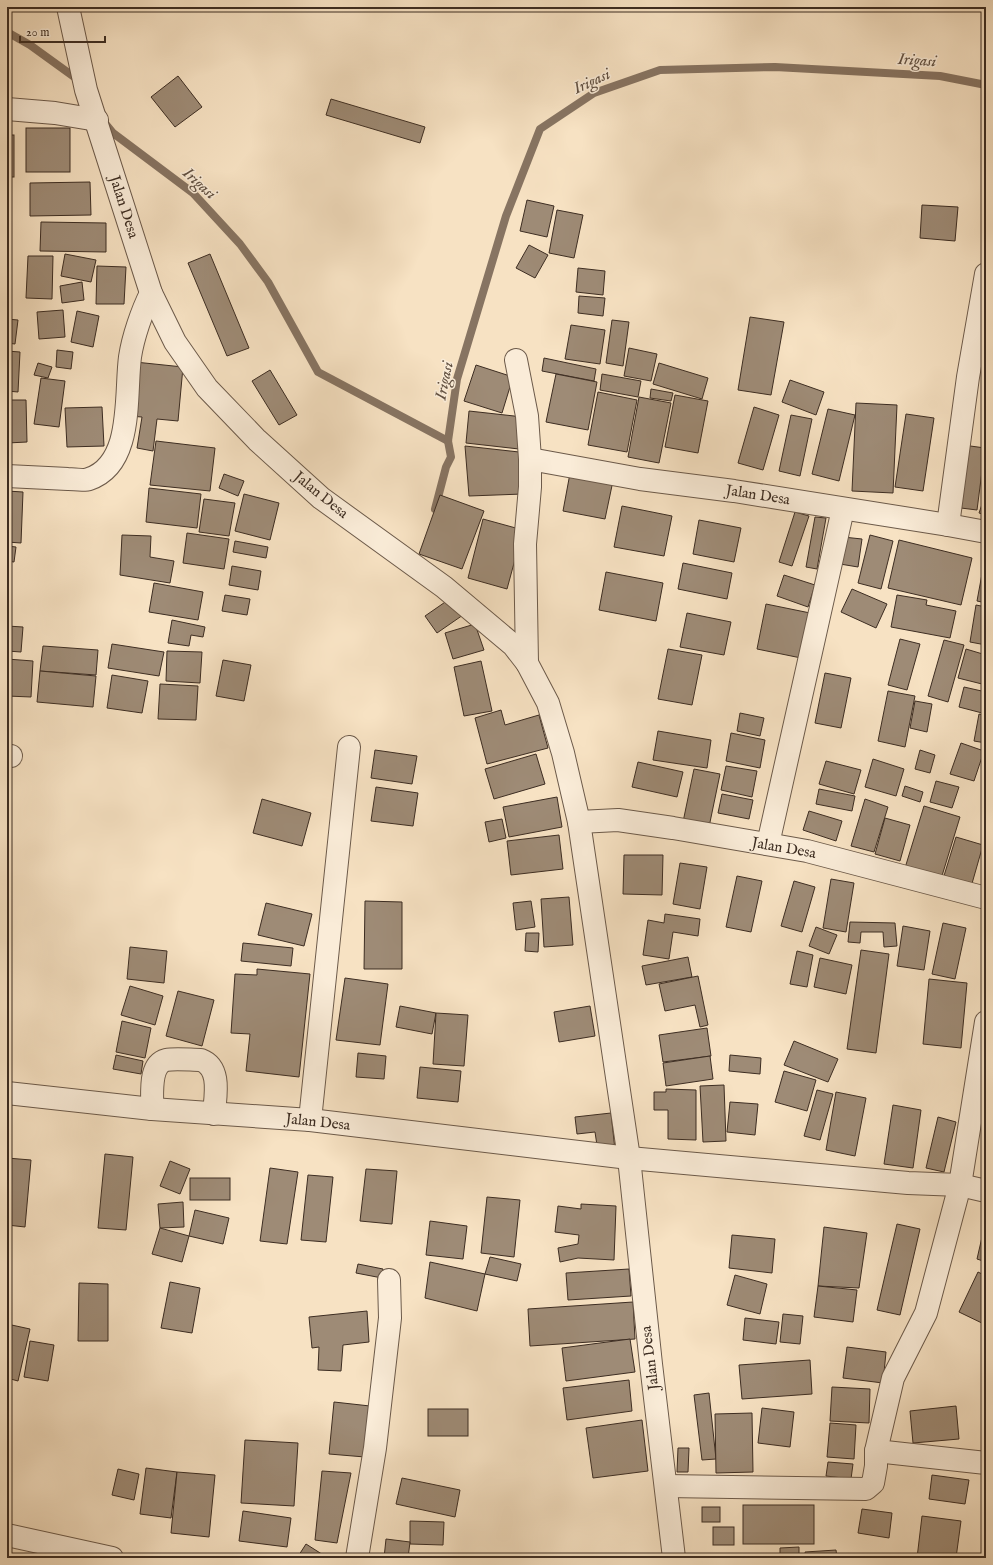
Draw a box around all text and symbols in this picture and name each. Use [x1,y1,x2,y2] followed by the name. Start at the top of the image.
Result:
[20,18,105,44] scale bar
[26,25,49,40] text: 20 m
[896,50,938,72] water label: Irigasi
[569,64,615,100] water label: Irigasi
[177,163,221,205] water label: Irigasi
[104,171,143,241] street label: Jalan Desa
[431,359,459,403] water label: Irigasi
[288,466,353,523] street label: Jalan Desa
[723,480,792,510] street label: Jalan Desa
[748,833,818,863] street label: Jalan Desa
[283,1109,352,1135] street label: Jalan Desa
[637,1324,664,1393] street label: Jalan Desa

